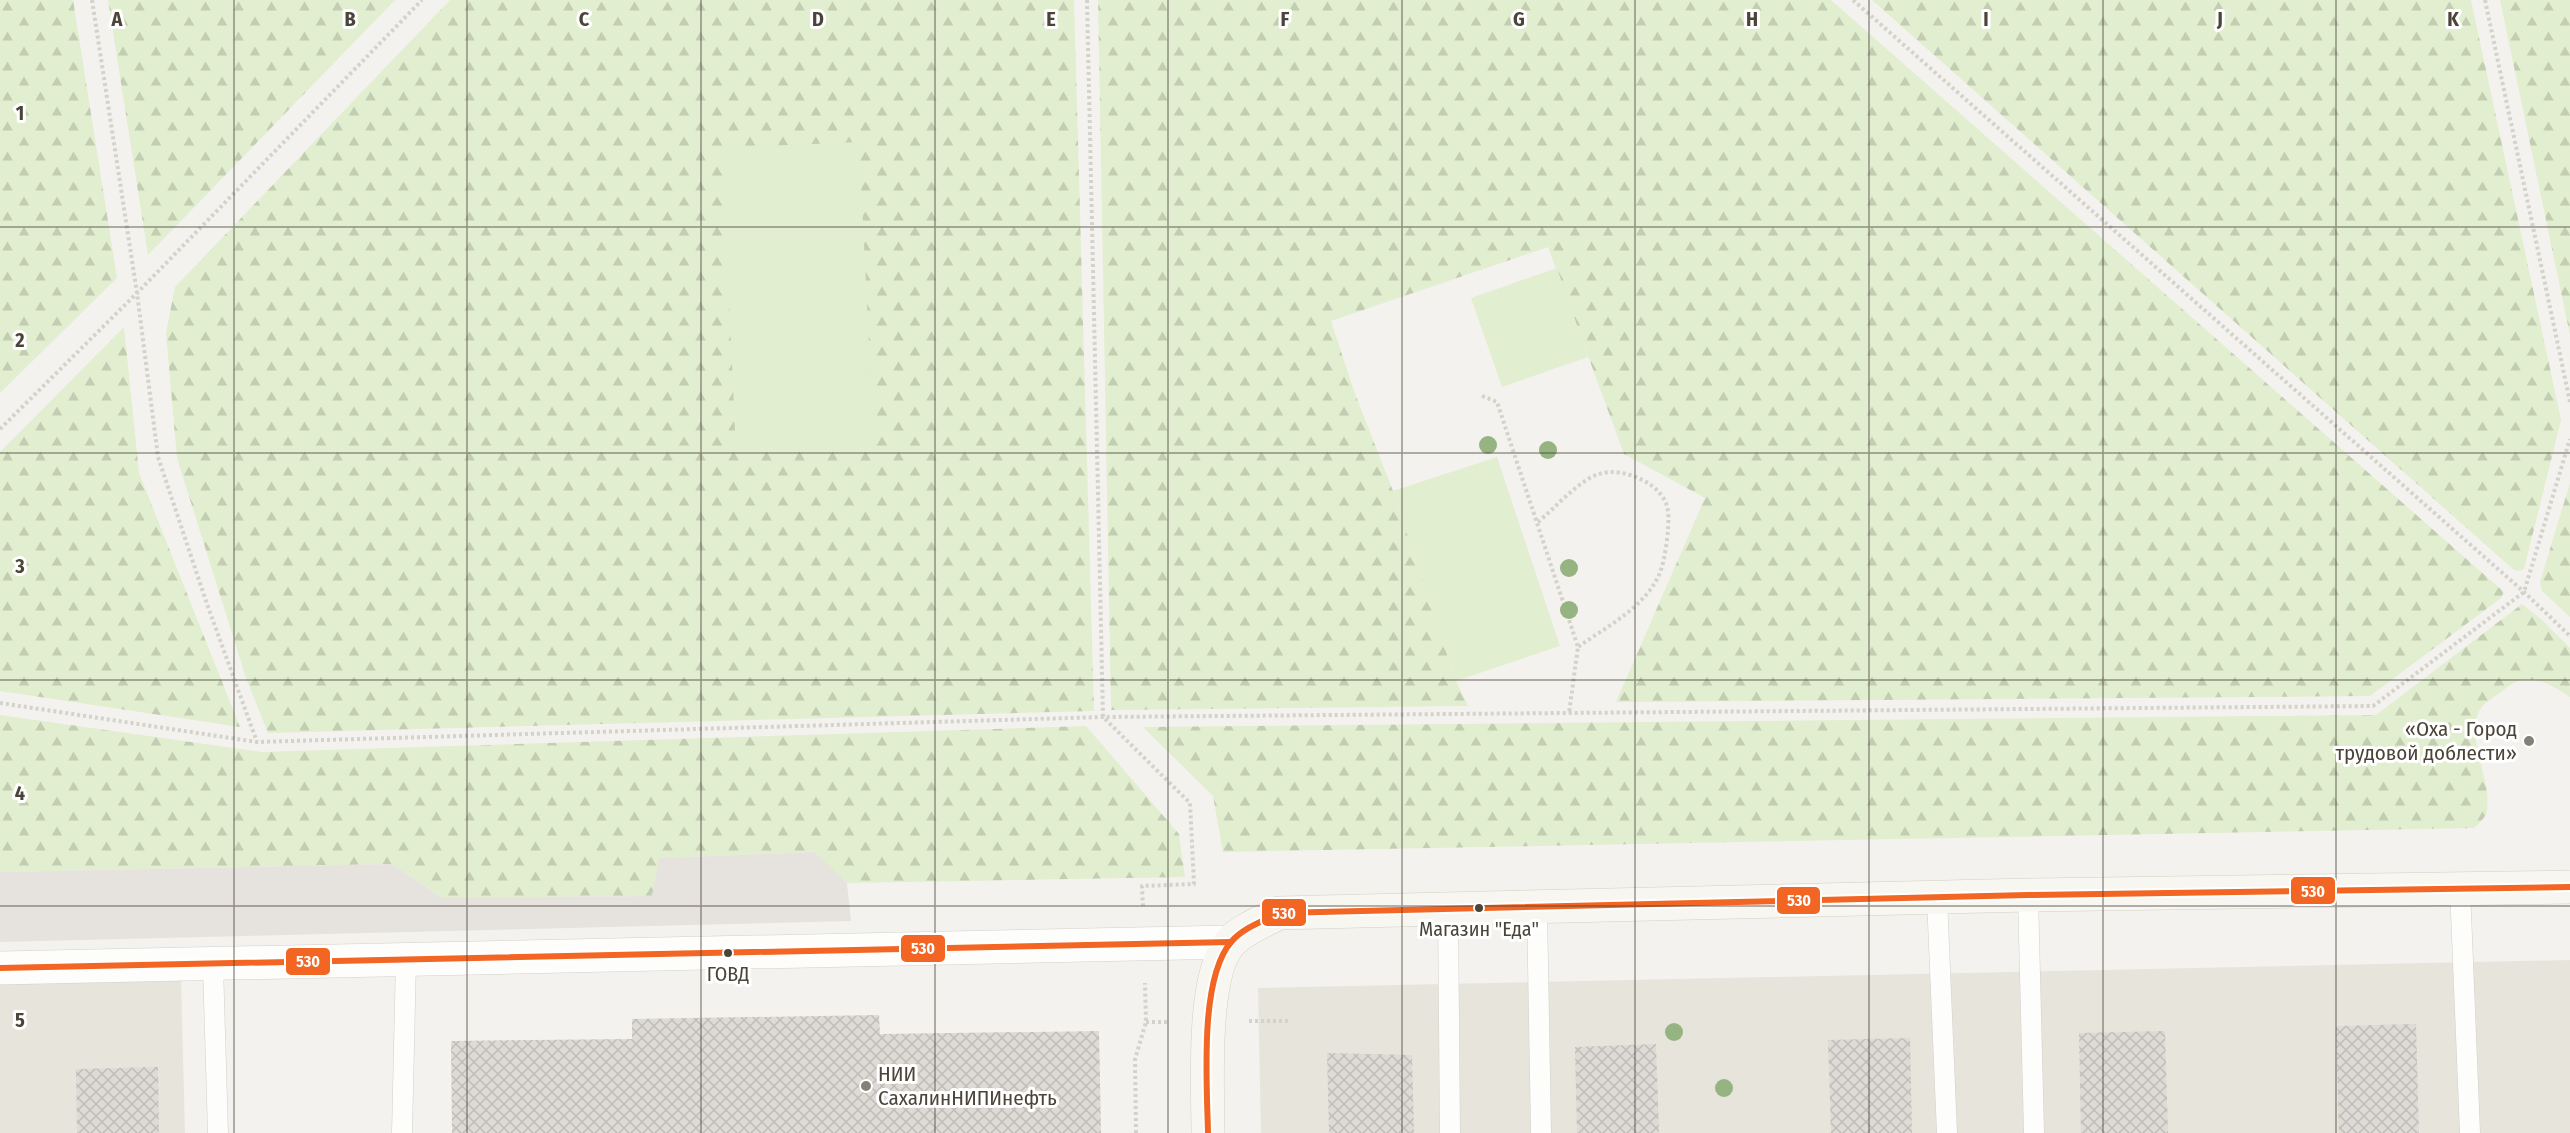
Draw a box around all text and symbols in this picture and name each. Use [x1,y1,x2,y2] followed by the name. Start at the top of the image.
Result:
[111,7,124,31] text: A
[344,7,356,31] text: B
[579,7,590,31] text: C
[812,7,824,31] text: D
[1046,7,1056,31] text: E
[1281,7,1290,31] text: F
[1513,7,1525,31] text: G
[1746,7,1758,31] text: H
[1983,7,1989,31] text: I
[2216,7,2223,31] text: J
[2447,7,2459,31] text: K
[16,101,24,125] text: 1
[14,328,25,352] text: 2
[14,554,25,578] text: 3
[2335,716,2517,766] place label: «Оха - Город трудовой доблести»
[2522,734,2536,748] marker: «Оха - Город трудовой доблести»
[15,781,25,805] text: 4
[2290,876,2336,905] line badge: 530
[2301,882,2325,901] text: 530
[1776,886,1821,915] line badge: 530
[1787,891,1811,910] text: 530
[1261,898,1307,927] line badge: 530
[1473,902,1485,914] marker: Магазин "Еда"
[1272,904,1296,923] text: 530
[1419,917,1539,941] place label: Магазин "Еда"
[900,934,946,963] line badge: 530
[911,939,935,958] text: 530
[285,947,331,976] line badge: 530
[722,947,734,959] marker: ГОВД
[296,952,320,971] text: 530
[707,962,749,986] place label: ГОВД
[15,1008,25,1032] text: 5
[878,1061,1057,1111] place label: НИИ СахалинНИПИнефть
[859,1079,873,1093] marker: НИИ СахалинНИПИнефть

